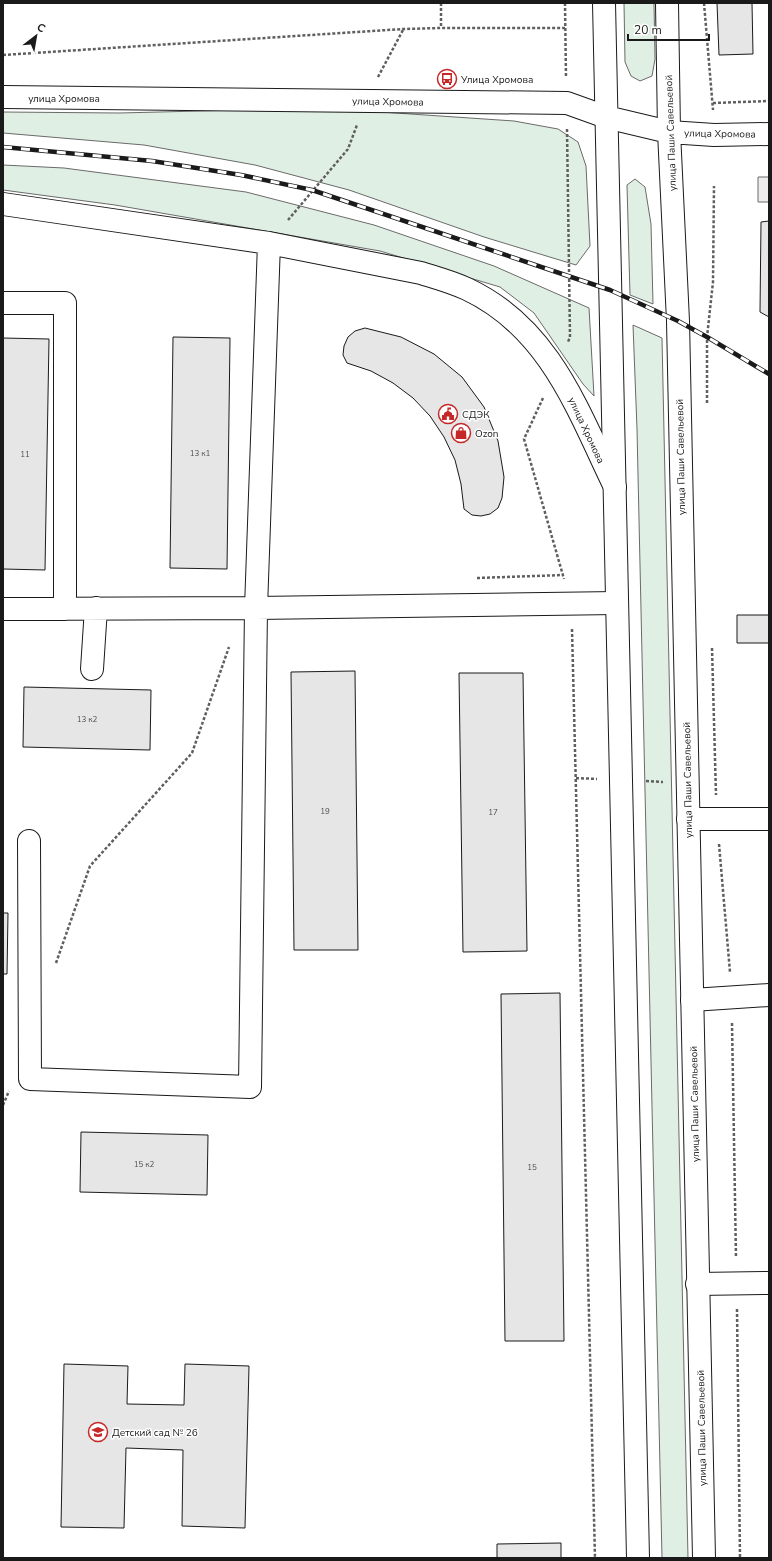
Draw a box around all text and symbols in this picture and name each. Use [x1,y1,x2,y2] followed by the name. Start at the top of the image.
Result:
[16,16,56,56] north arrow
[628,16,709,42] scale bar
[34,20,48,36] text: С
[634,22,662,38] text: 20 m
[436,68,458,90] bus stop icon: Улица Хромова
[460,73,533,87] place label: Улица Хромова
[662,74,680,191] street label: улица Паши Савельевой
[28,92,100,106] street label: улица Хромова
[352,94,424,110] street label: улица Хромова
[684,126,756,142] street label: улица Хромова
[565,395,608,466] street label: улица Хромова
[673,399,689,515] street label: улица Паши Савельевой
[437,403,459,425] public building icon: СДЭК
[462,408,490,422] place label: СДЭК
[450,422,472,444] shop icon: Ozon
[475,427,498,441] place label: Ozon
[190,448,211,459] house number: 13 к1
[20,449,30,460] house number: 11
[77,714,98,725] house number: 13 к2
[680,722,696,838] street label: улица Паши Савельевой
[320,806,330,817] house number: 19
[488,807,498,818] house number: 17
[687,1046,703,1162] street label: улица Паши Савельевой
[134,1159,155,1170] house number: 15 к2
[527,1162,537,1173] house number: 15
[694,1370,710,1486] street label: улица Паши Савельевой
[87,1421,109,1443] school or university icon: Детский сад № 26
[112,1426,198,1440] place label: Детский сад № 26

